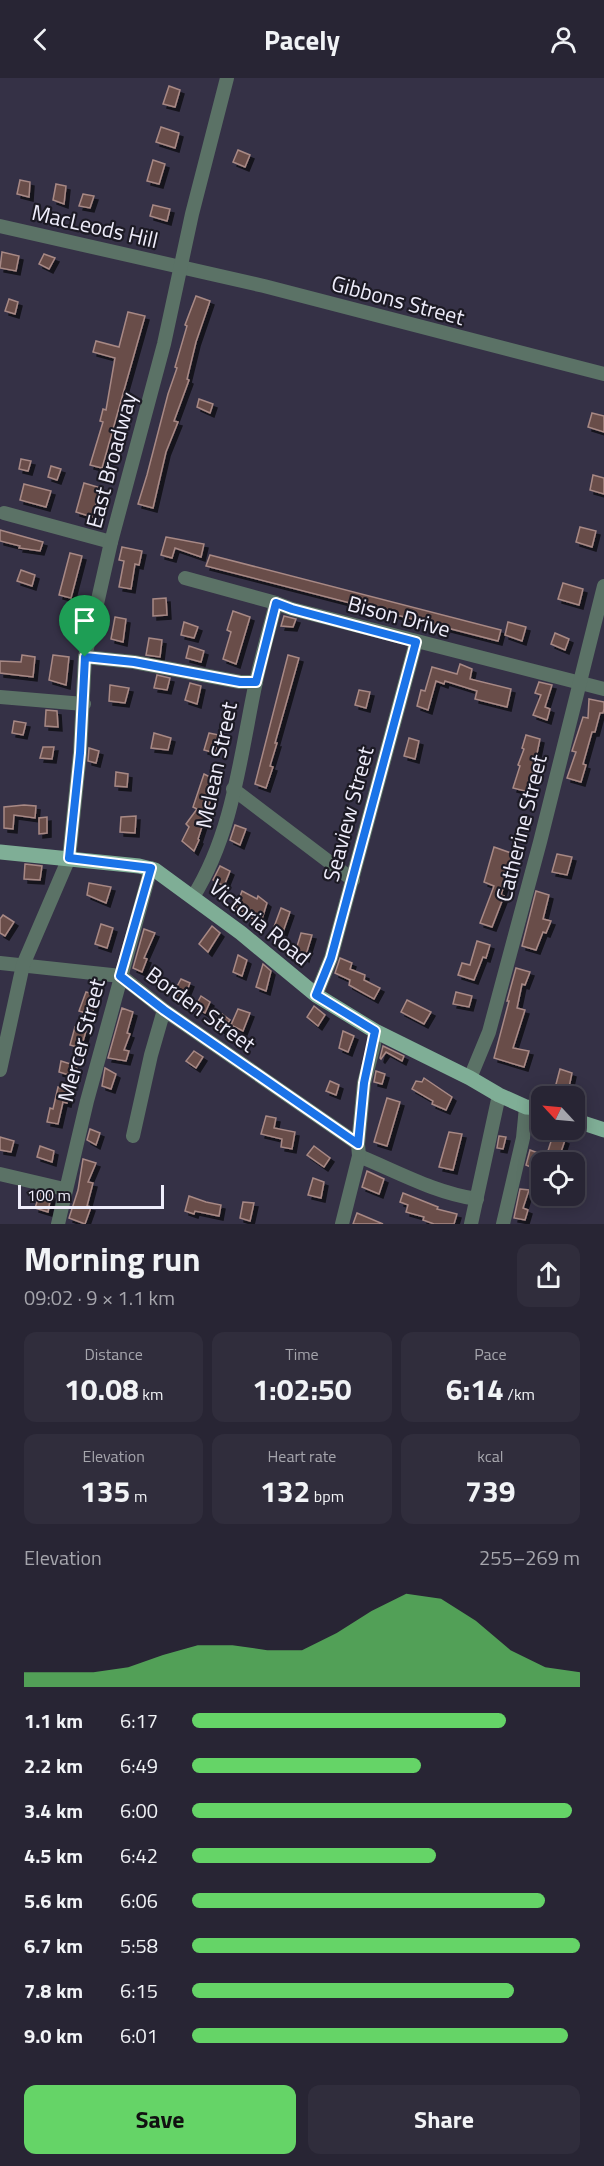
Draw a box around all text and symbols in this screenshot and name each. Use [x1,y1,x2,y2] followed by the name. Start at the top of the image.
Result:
[264,19,340,60] text: Pacely
[24,23,57,56] icon: back
[547,23,580,56] icon: person
[28,195,162,257] street label: MacLeods Hill
[328,266,469,334] street label: Gibbons Street
[77,388,146,532] street label: East Broadway
[344,586,454,646] street label: Bison Drive
[59,595,110,657] pin
[68,604,101,637] icon: arrive
[186,698,246,831] street label: Mclean Street
[314,742,382,885] street label: Seaview Street
[486,751,556,905] street label: Catherine Street
[202,870,318,974] street label: Victoria Road
[139,957,263,1061] street label: Borden Street
[48,974,114,1106] street label: Mercer Street
[531,1086,585,1140] north arrow
[531,1086,585,1206] map controls
[531,1152,585,1206] button: locate
[18,1182,164,1210] scale bar
[27,1183,71,1207] text: 100 m
[24,1234,201,1284] text: Morning run
[517,1244,580,1307] button: share
[24,1282,175,1313] text: 09:02 · 9 × 1.1 km
[84,1342,143,1366] text: Distance
[285,1342,319,1366] text: Time
[474,1342,507,1366] text: Pace
[64,1366,139,1412] text: 10.08
[252,1366,352,1412] text: 1:02:50
[446,1366,504,1412] text: 6:14
[139,1382,163,1406] text: km
[504,1382,535,1406] text: /km
[83,1444,145,1468] text: Elevation
[268,1444,336,1468] text: Heart rate
[477,1444,503,1468] text: kcal
[80,1468,130,1514] text: 135
[260,1468,310,1514] text: 132
[465,1468,516,1514] text: 739
[130,1484,147,1508] text: m
[310,1484,344,1508] text: bpm
[24,1542,102,1573] text: Elevation
[479,1542,580,1573] text: 255–269 m
[24,1705,83,1736] text: 1.1 km
[120,1705,158,1736] text: 6:17
[24,1750,83,1781] text: 2.2 km
[120,1750,158,1781] text: 6:49
[24,1795,83,1826] text: 3.4 km
[120,1795,158,1826] text: 6:00
[24,1840,83,1871] text: 4.5 km
[120,1840,158,1871] text: 6:42
[24,1885,83,1916] text: 5.6 km
[120,1885,158,1916] text: 6:06
[24,1930,83,1961] text: 6.7 km
[120,1930,158,1961] text: 5:58
[24,1975,83,2006] text: 7.8 km
[120,1975,158,2006] text: 6:15
[24,2020,83,2051] text: 9.0 km
[120,2020,158,2051] text: 6:01
[24,2085,296,2154] button: Save
[308,2085,580,2154] button: Share

